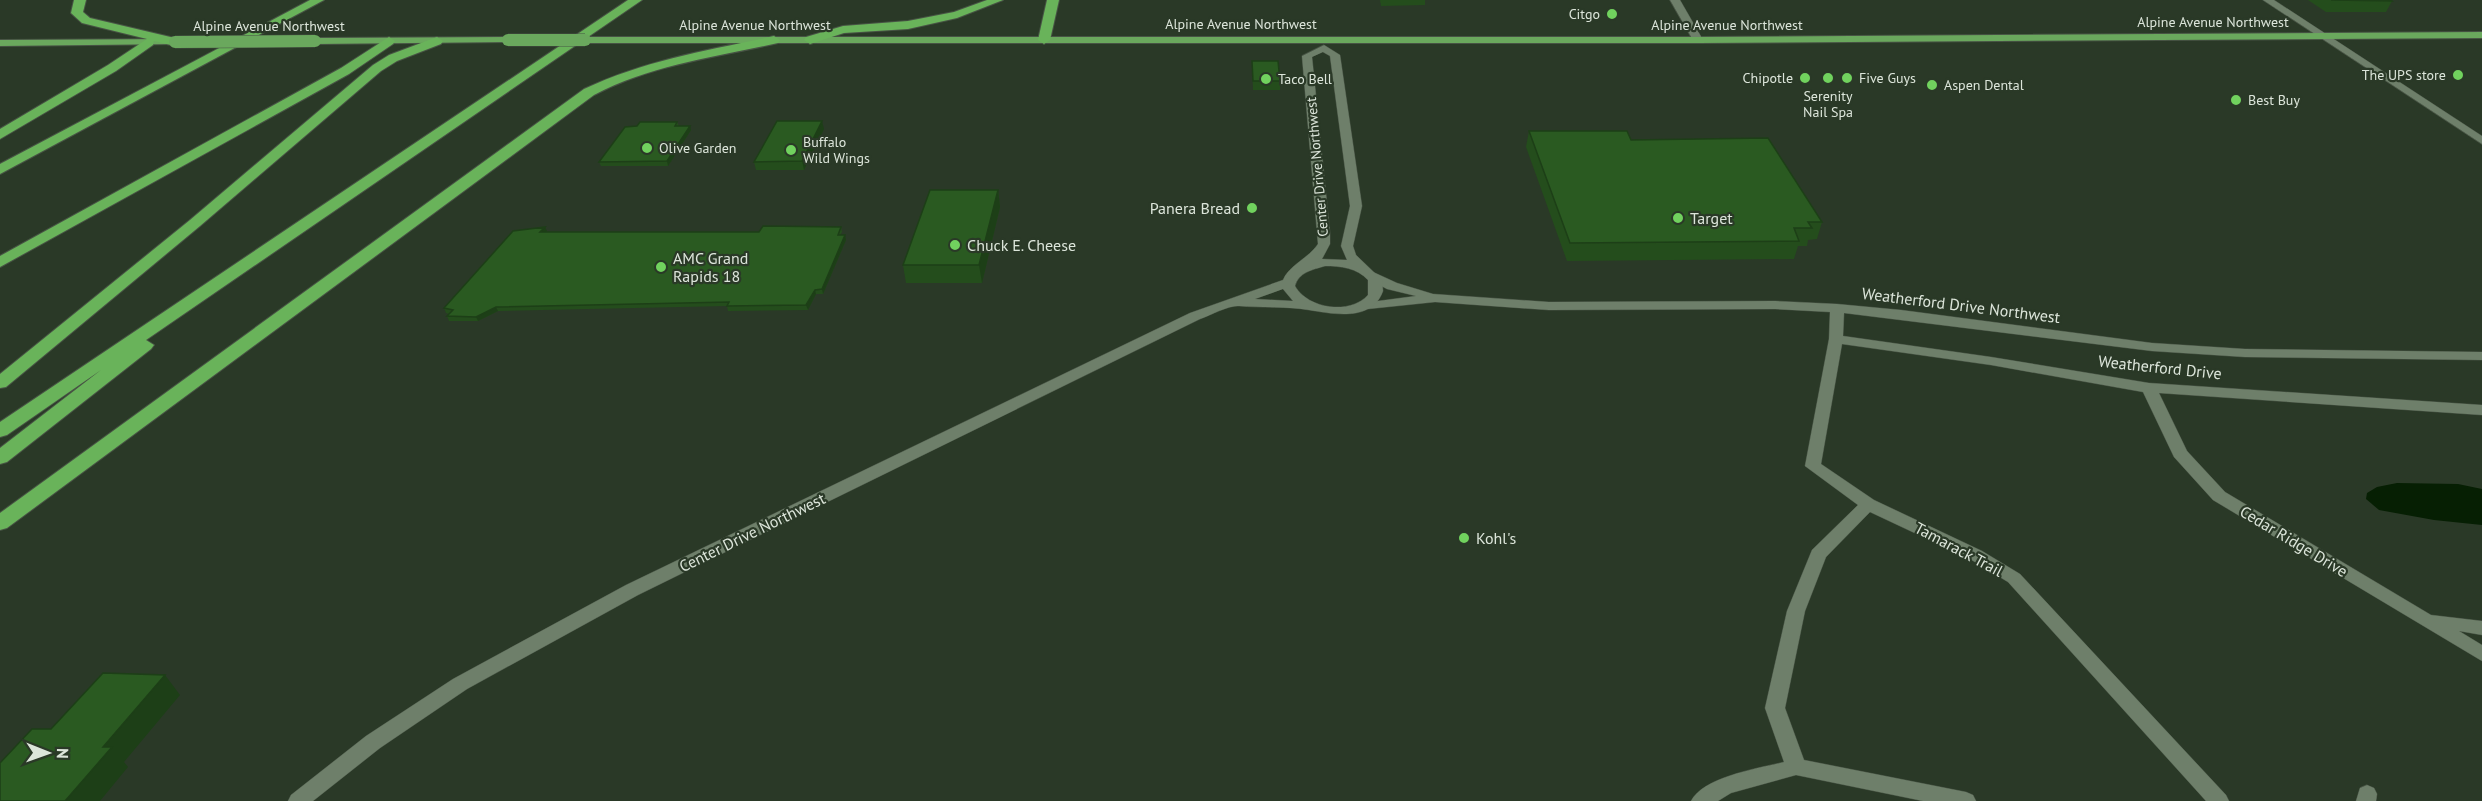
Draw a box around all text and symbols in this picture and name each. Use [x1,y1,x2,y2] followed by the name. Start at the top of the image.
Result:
[1569,5,1600,23] place label: Citgo
[1605,7,1619,21] marker: Citgo
[2137,13,2289,31] street label: Alpine Avenue Northwest
[1165,15,1317,33] street label: Alpine Avenue Northwest
[679,16,831,34] street label: Alpine Avenue Northwest
[1651,16,1803,34] street label: Alpine Avenue Northwest
[193,17,345,35] street label: Alpine Avenue Northwest
[2362,66,2446,84] place label: The UPS store
[2451,68,2465,82] marker: The UPS store
[1743,69,1793,87] place label: Chipotle
[1859,69,1916,87] place label: Five Guys
[1278,70,1332,88] place label: Taco Bell
[1798,71,1812,85] marker: Chipotle
[1821,71,1835,85] marker: Serenity Nail Spa
[1840,71,1854,85] marker: Five Guys
[1259,72,1273,86] marker: Taco Bell
[1944,76,2024,94] place label: Aspen Dental
[1925,78,1939,92] marker: Aspen Dental
[1803,87,1853,121] place label: Serenity Nail Spa
[2248,91,2300,109] place label: Best Buy
[2229,93,2243,107] marker: Best Buy
[1302,96,1332,238] street label: Center Drive Northwest
[803,133,870,167] place label: Buffalo Wild Wings
[659,139,736,157] place label: Olive Garden
[640,141,654,155] marker: Olive Garden
[784,143,798,157] marker: Buffalo Wild Wings
[1150,198,1240,218] place label: Panera Bread
[1245,201,1259,215] marker: Panera Bread
[1690,208,1733,228] place label: Target
[1671,211,1685,225] marker: Target
[967,235,1076,255] place label: Chuck E. Cheese
[948,238,962,252] marker: Chuck E. Cheese
[673,248,748,286] place label: AMC Grand Rapids 18
[654,260,668,274] marker: AMC Grand Rapids 18
[1861,283,2062,327] street label: Weatherford Drive Northwest
[2097,351,2223,383] street label: Weatherford Drive
[676,488,829,576] street label: Center Drive Northwest
[2236,501,2352,581] street label: Cedar Ridge Drive
[1911,517,2007,581] street label: Tamarack Trail
[1476,528,1516,548] place label: Kohl's
[1457,531,1471,545] marker: Kohl's
[18,723,78,783] north arrow
[53,748,73,759] text: N

